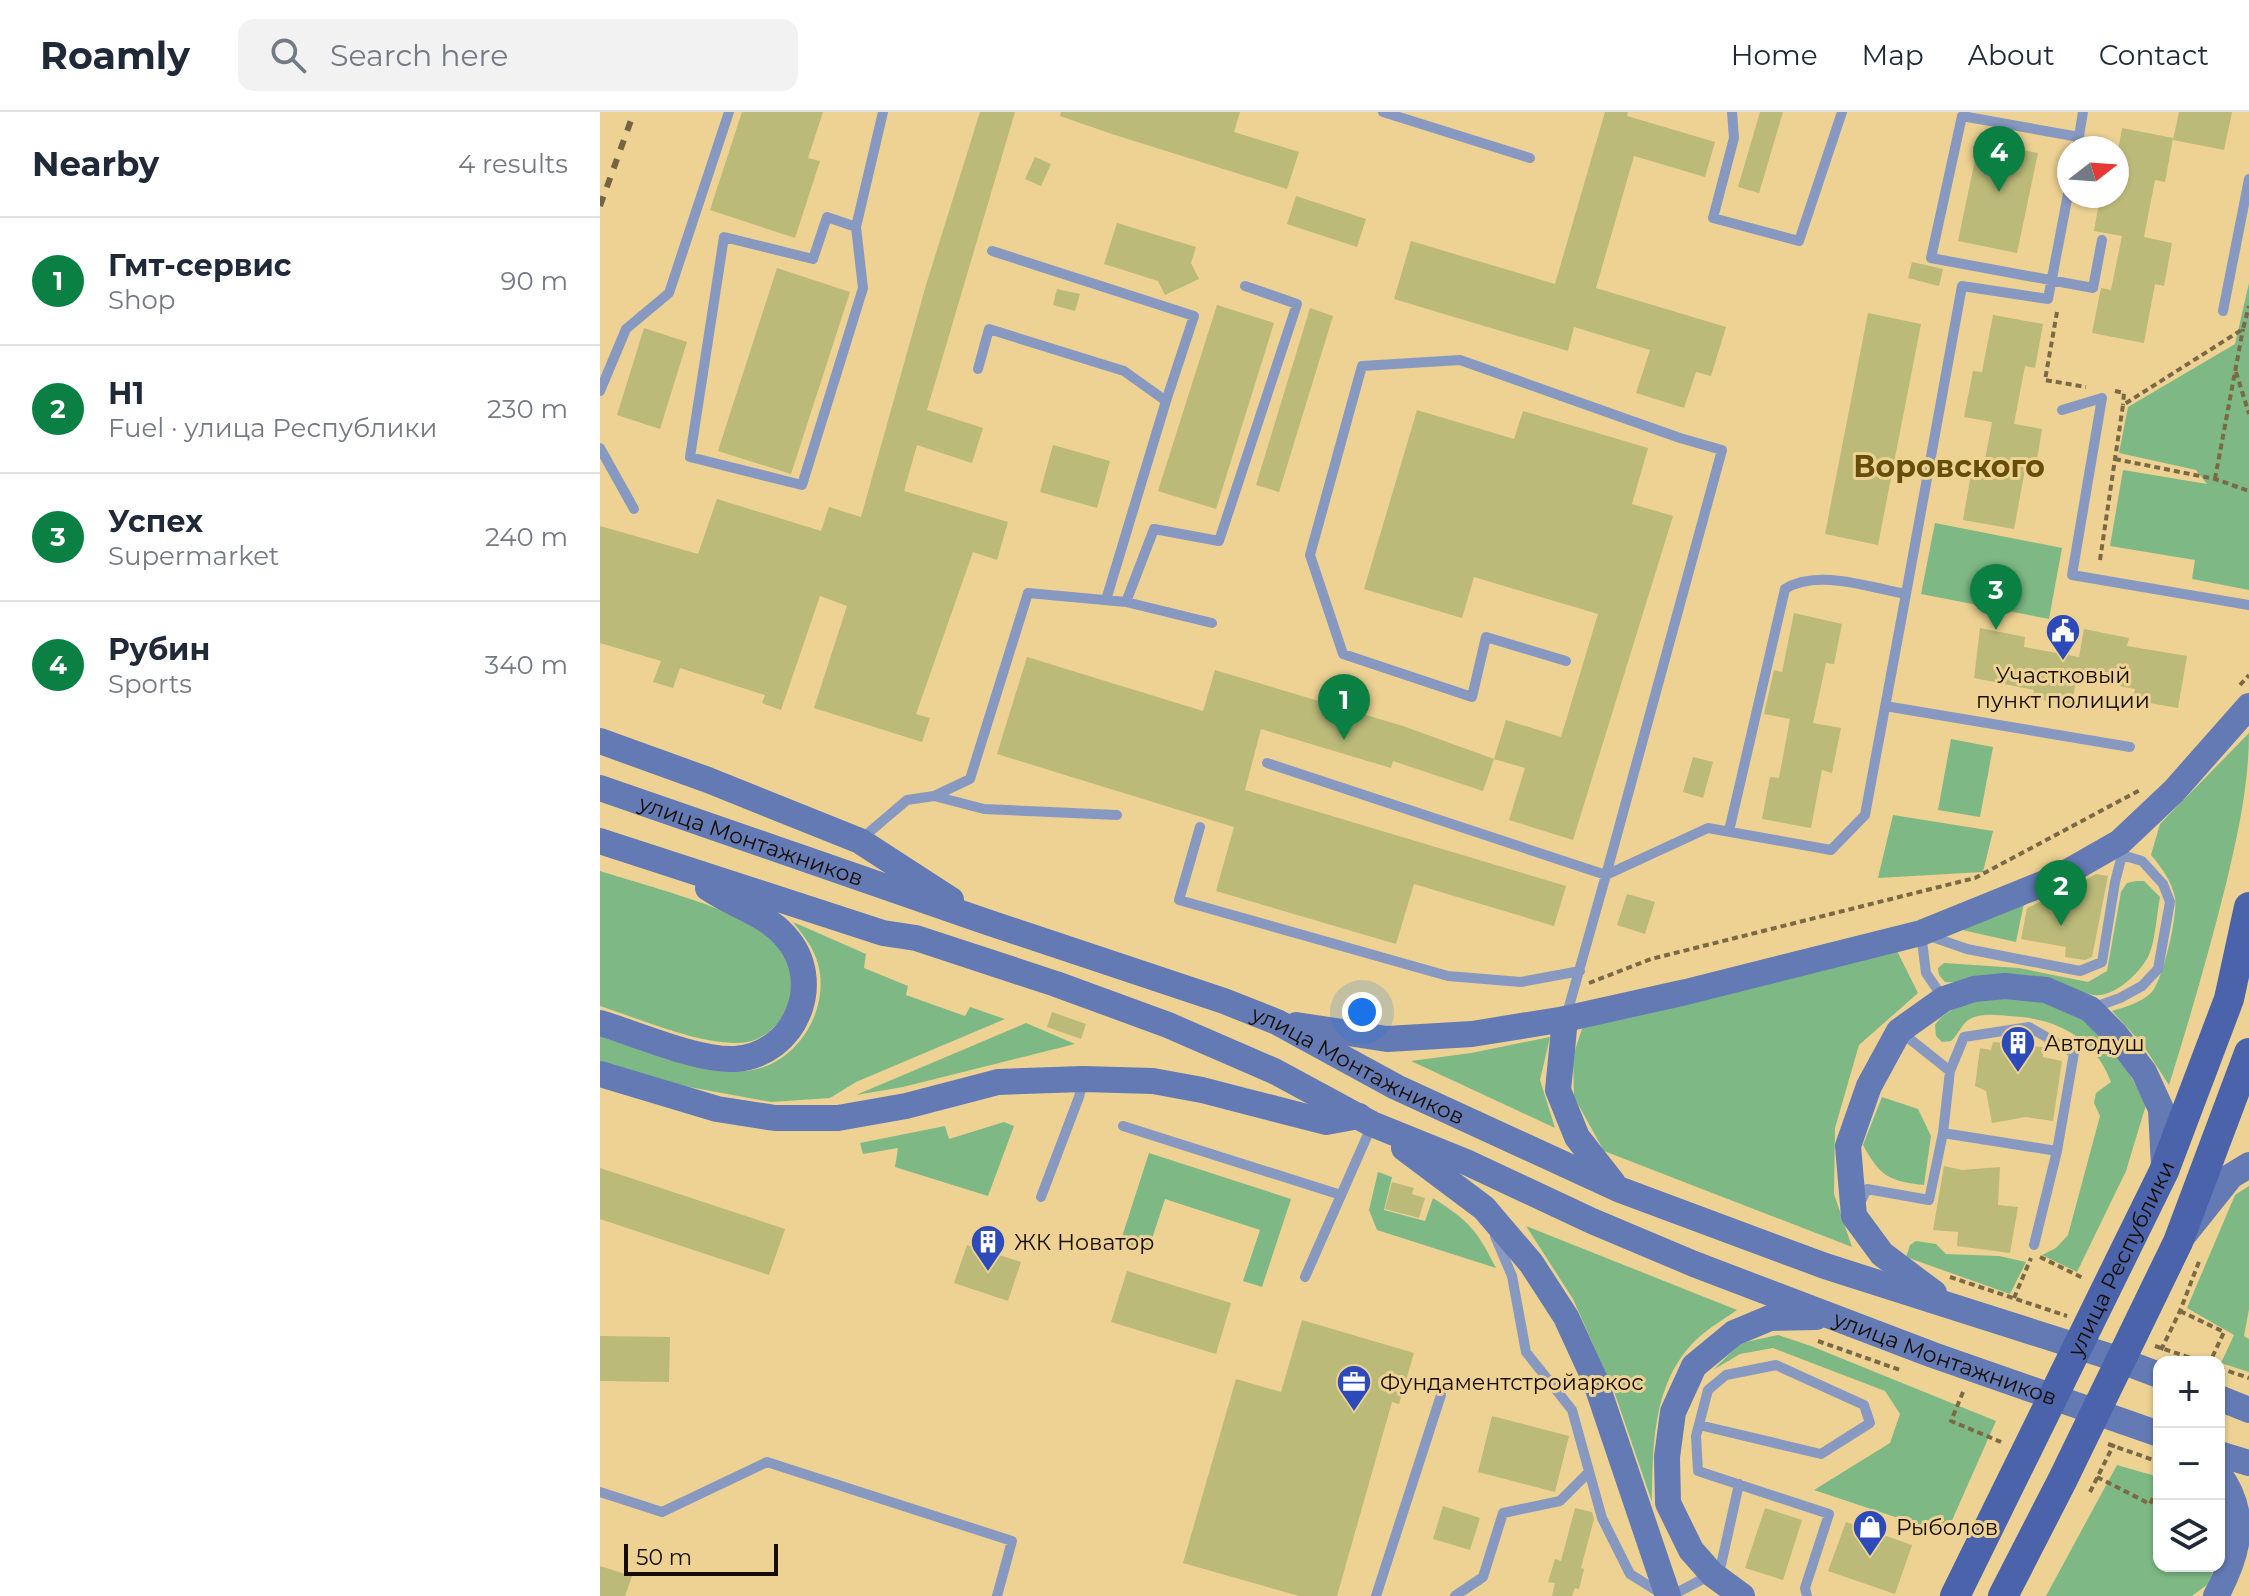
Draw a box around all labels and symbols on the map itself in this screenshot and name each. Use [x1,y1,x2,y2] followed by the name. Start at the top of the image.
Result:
[1973,126,2025,192] pin: 4
[2057,136,2129,208] north arrow
[1853,448,2045,485] district label: Воровского
[1970,564,2022,630] pin: 3
[2044,612,2082,662] public building icon: Участковый пункт полиции
[1976,662,2150,714] place label: Участковый пункт полиции
[1318,674,1370,740] pin: 1
[634,789,867,892] street label: улица Монтажников
[2035,860,2087,926] pin: 2
[1342,992,1382,1032] your location
[1247,999,1469,1130] street label: улица Монтажников
[1999,1024,2037,1074] building icon: Автодуш
[2044,1030,2145,1057] place label: Автодуш
[2061,1157,2180,1362] street label: улица Республики
[969,1223,1007,1273] building icon: ЖК Новатор
[1014,1229,1154,1256] place label: ЖК Новатор
[1829,1305,2061,1411] street label: улица Монтажников
[1335,1363,1373,1413] office icon: Фундаментстройаркос
[1380,1369,1644,1396] place label: Фундаментстройаркос
[1851,1508,1889,1558] shop icon: Рыболов
[1896,1514,1998,1541] place label: Рыболов
[624,1540,778,1576] scale bar

